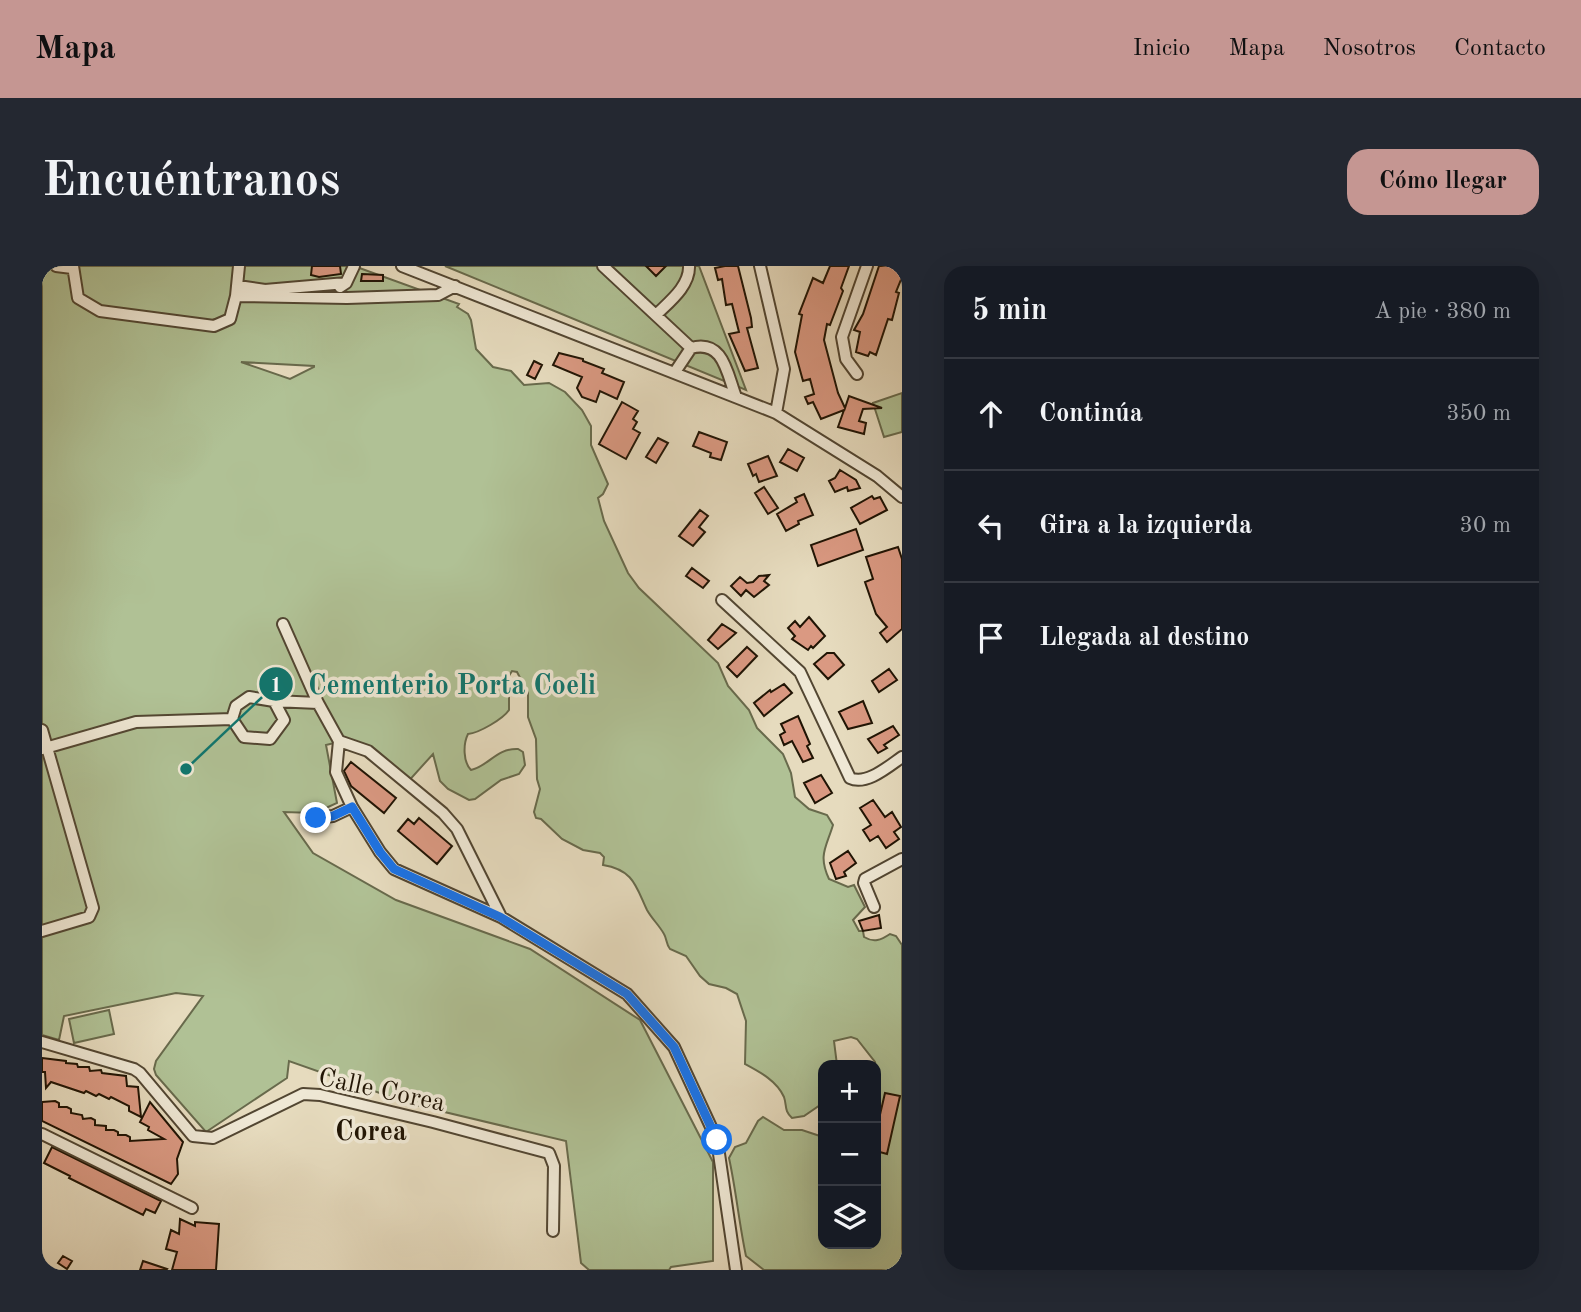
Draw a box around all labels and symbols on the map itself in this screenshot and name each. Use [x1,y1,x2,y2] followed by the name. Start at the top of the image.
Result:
[259,660,610,709] callout: Cementerio Porta Coeli
[308,673,596,701] text: Cementerio Porta Coeli
[270,676,282,697] text: 1
[300,802,331,833] route end
[316,1065,448,1117] street label: Calle Corea
[335,1119,407,1147] district label: Corea
[701,1124,732,1155] route start

